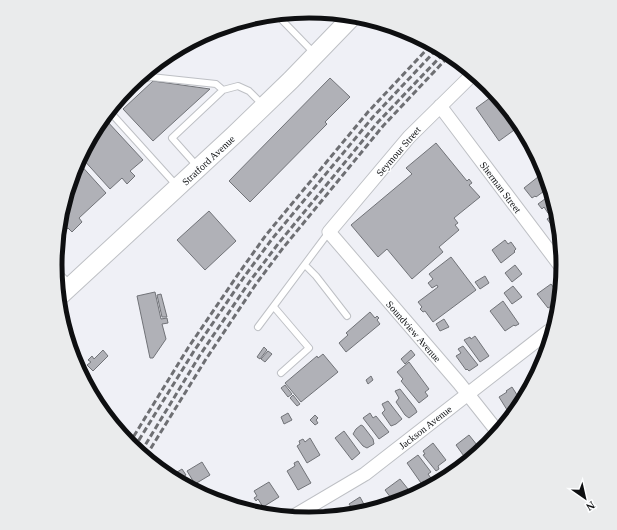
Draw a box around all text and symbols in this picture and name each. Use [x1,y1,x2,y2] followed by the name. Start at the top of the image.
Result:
[374,124,423,178] street label: Seymour Street
[180,133,237,188] street label: Stratford Avenue
[478,159,524,215] street label: Sherman Street
[384,299,443,365] street label: Soundview Avenue
[397,403,454,451] street label: Jackson Avenue
[565,478,605,518] north arrow
[584,499,597,514] text: N

